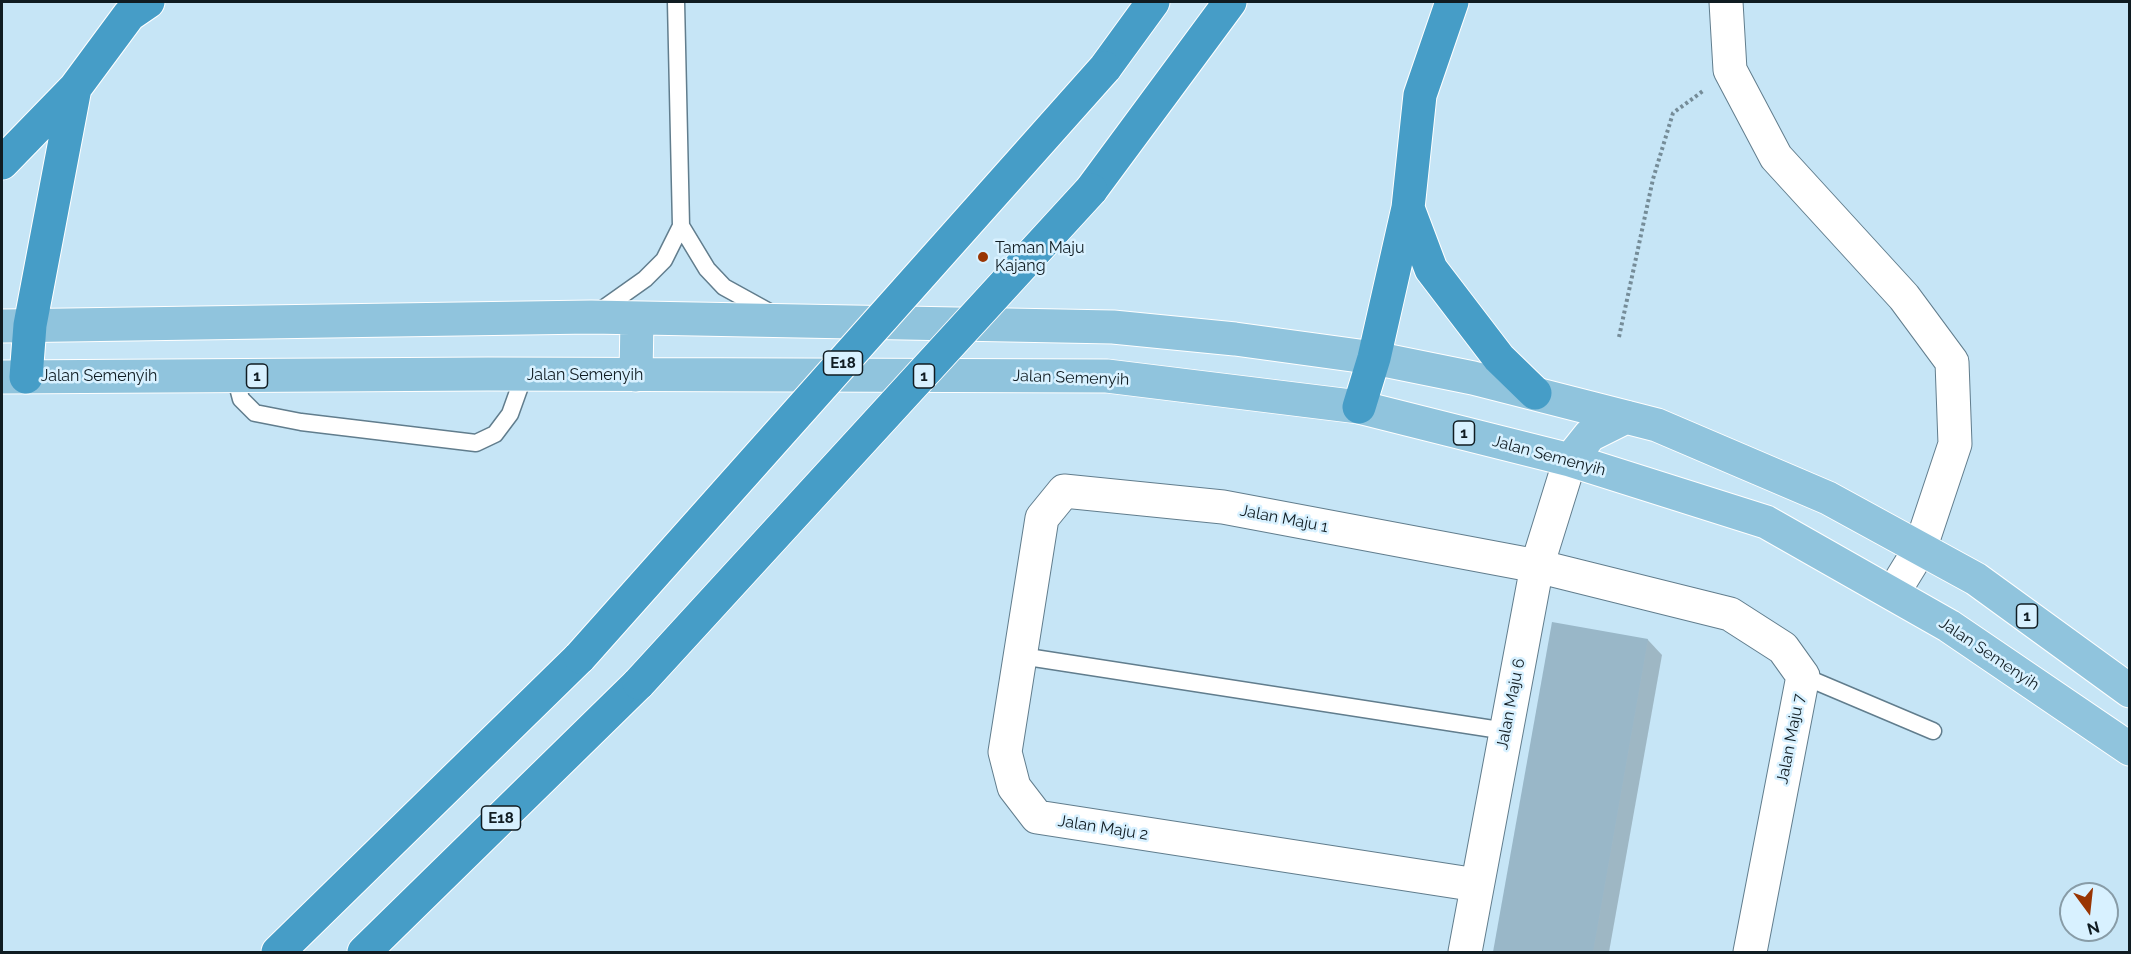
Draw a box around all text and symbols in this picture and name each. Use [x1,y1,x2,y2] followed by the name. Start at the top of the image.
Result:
[995,238,1084,276] place label: Taman Maju Kajang
[976,250,990,264] marker: Taman Maju Kajang
[824,351,862,375] road number: E18
[246,364,268,388] road number: 1
[914,364,934,388] road number: 1
[527,365,643,385] street label: Jalan Semenyih
[41,366,157,386] street label: Jalan Semenyih
[1012,366,1130,390] street label: Jalan Semenyih
[1454,421,1474,445] road number: 1
[1490,432,1608,480] street label: Jalan Semenyih
[1238,501,1330,537] street label: Jalan Maju 1
[2016,604,2038,628] road number: 1
[1935,613,2043,695] street label: Jalan Semenyih
[1493,657,1529,751] street label: Jalan Maju 6
[1773,692,1809,786] street label: Jalan Maju 7
[482,806,520,830] road number: E18
[1057,811,1149,845] street label: Jalan Maju 2
[2059,882,2119,942] north arrow
[2085,917,2102,939] text: N

